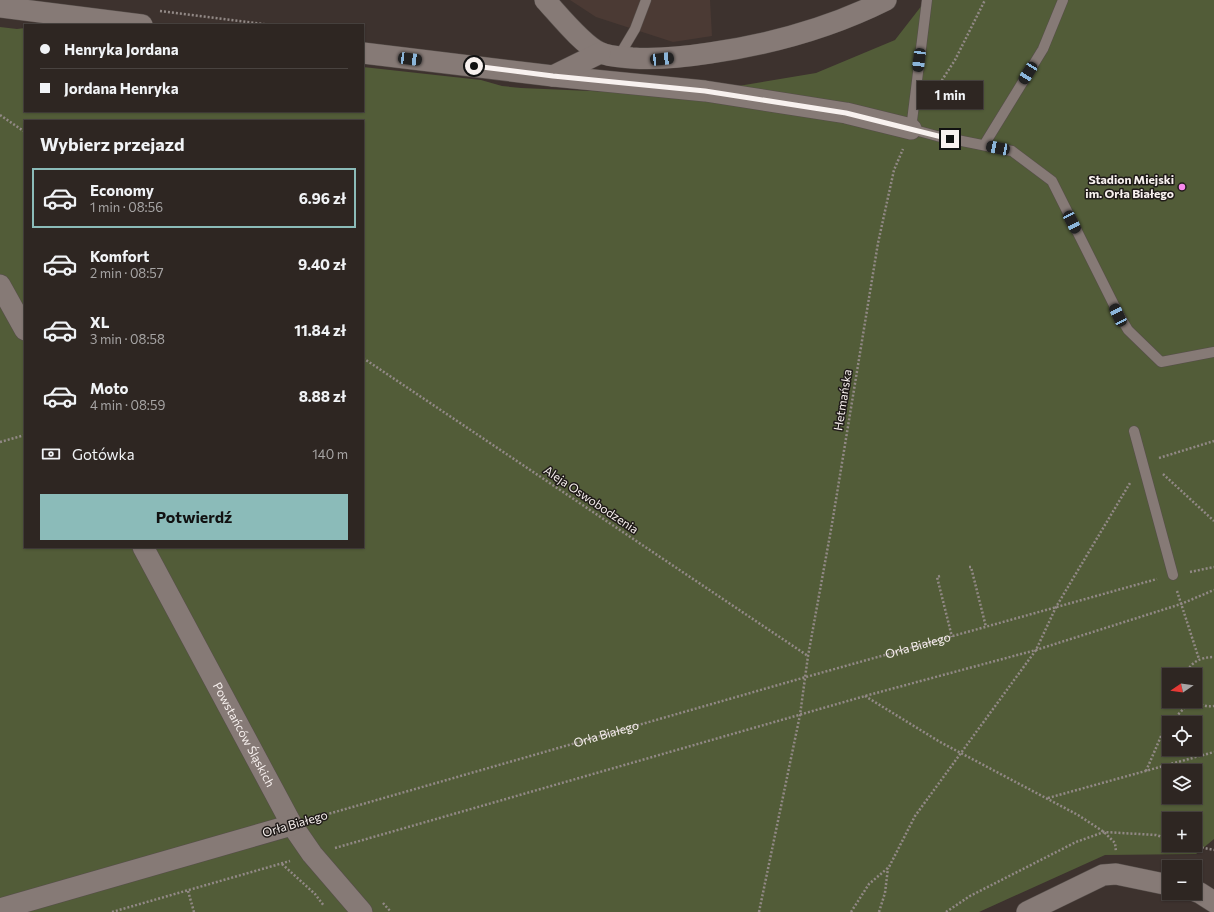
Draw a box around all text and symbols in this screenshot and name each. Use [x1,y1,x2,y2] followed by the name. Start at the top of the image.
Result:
[64,40,179,58] text: Henryka Jordana
[912,47,926,73] car
[397,52,423,66] car
[649,52,675,66] car
[465,57,483,75] route start
[1017,60,1039,86] car
[64,79,179,97] text: Jordana Henryka
[917,81,983,109] callout: 1 min
[935,87,965,103] text: 1 min
[941,130,959,148] route end
[40,133,184,155] text: Wybierz przejazd
[985,140,1011,156] car
[1085,172,1174,200] place label: Stadion Miejski im. Orła Białego
[42,180,78,216] icon: car
[90,181,154,199] text: Economy
[1177,182,1187,192] marker: Stadion Miejski im. Orła Białego
[299,189,346,207] text: 6.96 zł
[90,199,163,215] text: 1 min · 08:56
[1061,209,1083,235] car
[42,246,78,282] icon: car
[90,247,149,265] text: Komfort
[298,255,346,273] text: 9.40 zł
[90,265,164,281] text: 2 min · 08:57
[1107,302,1129,328] car
[42,312,78,348] icon: car
[90,313,109,331] text: XL
[294,321,346,339] text: 11.84 zł
[90,331,165,347] text: 3 min · 08:58
[830,368,854,432] street label: Hetmańska
[42,378,78,414] icon: car
[90,379,129,397] text: Moto
[299,387,346,405] text: 8.88 zł
[90,397,165,413] text: 4 min · 08:59
[40,443,62,465] icon: cash
[72,445,135,463] text: Gotówka
[312,446,348,462] text: 140 m
[542,462,641,536] street label: Aleja Oswobodzenia
[40,494,348,540] button: Potwierdź
[883,629,952,661] street label: Orła Białego
[1162,668,1202,708] north arrow
[1162,668,1202,900] map controls
[211,680,278,789] street label: Powstańców Śląskich
[1162,716,1202,756] button: locate
[572,717,640,749] street label: Orła Białego
[1162,764,1202,804] button: layers
[260,807,329,839] street label: Orła Białego
[1162,812,1202,852] button: +
[1162,860,1202,900] button: −

